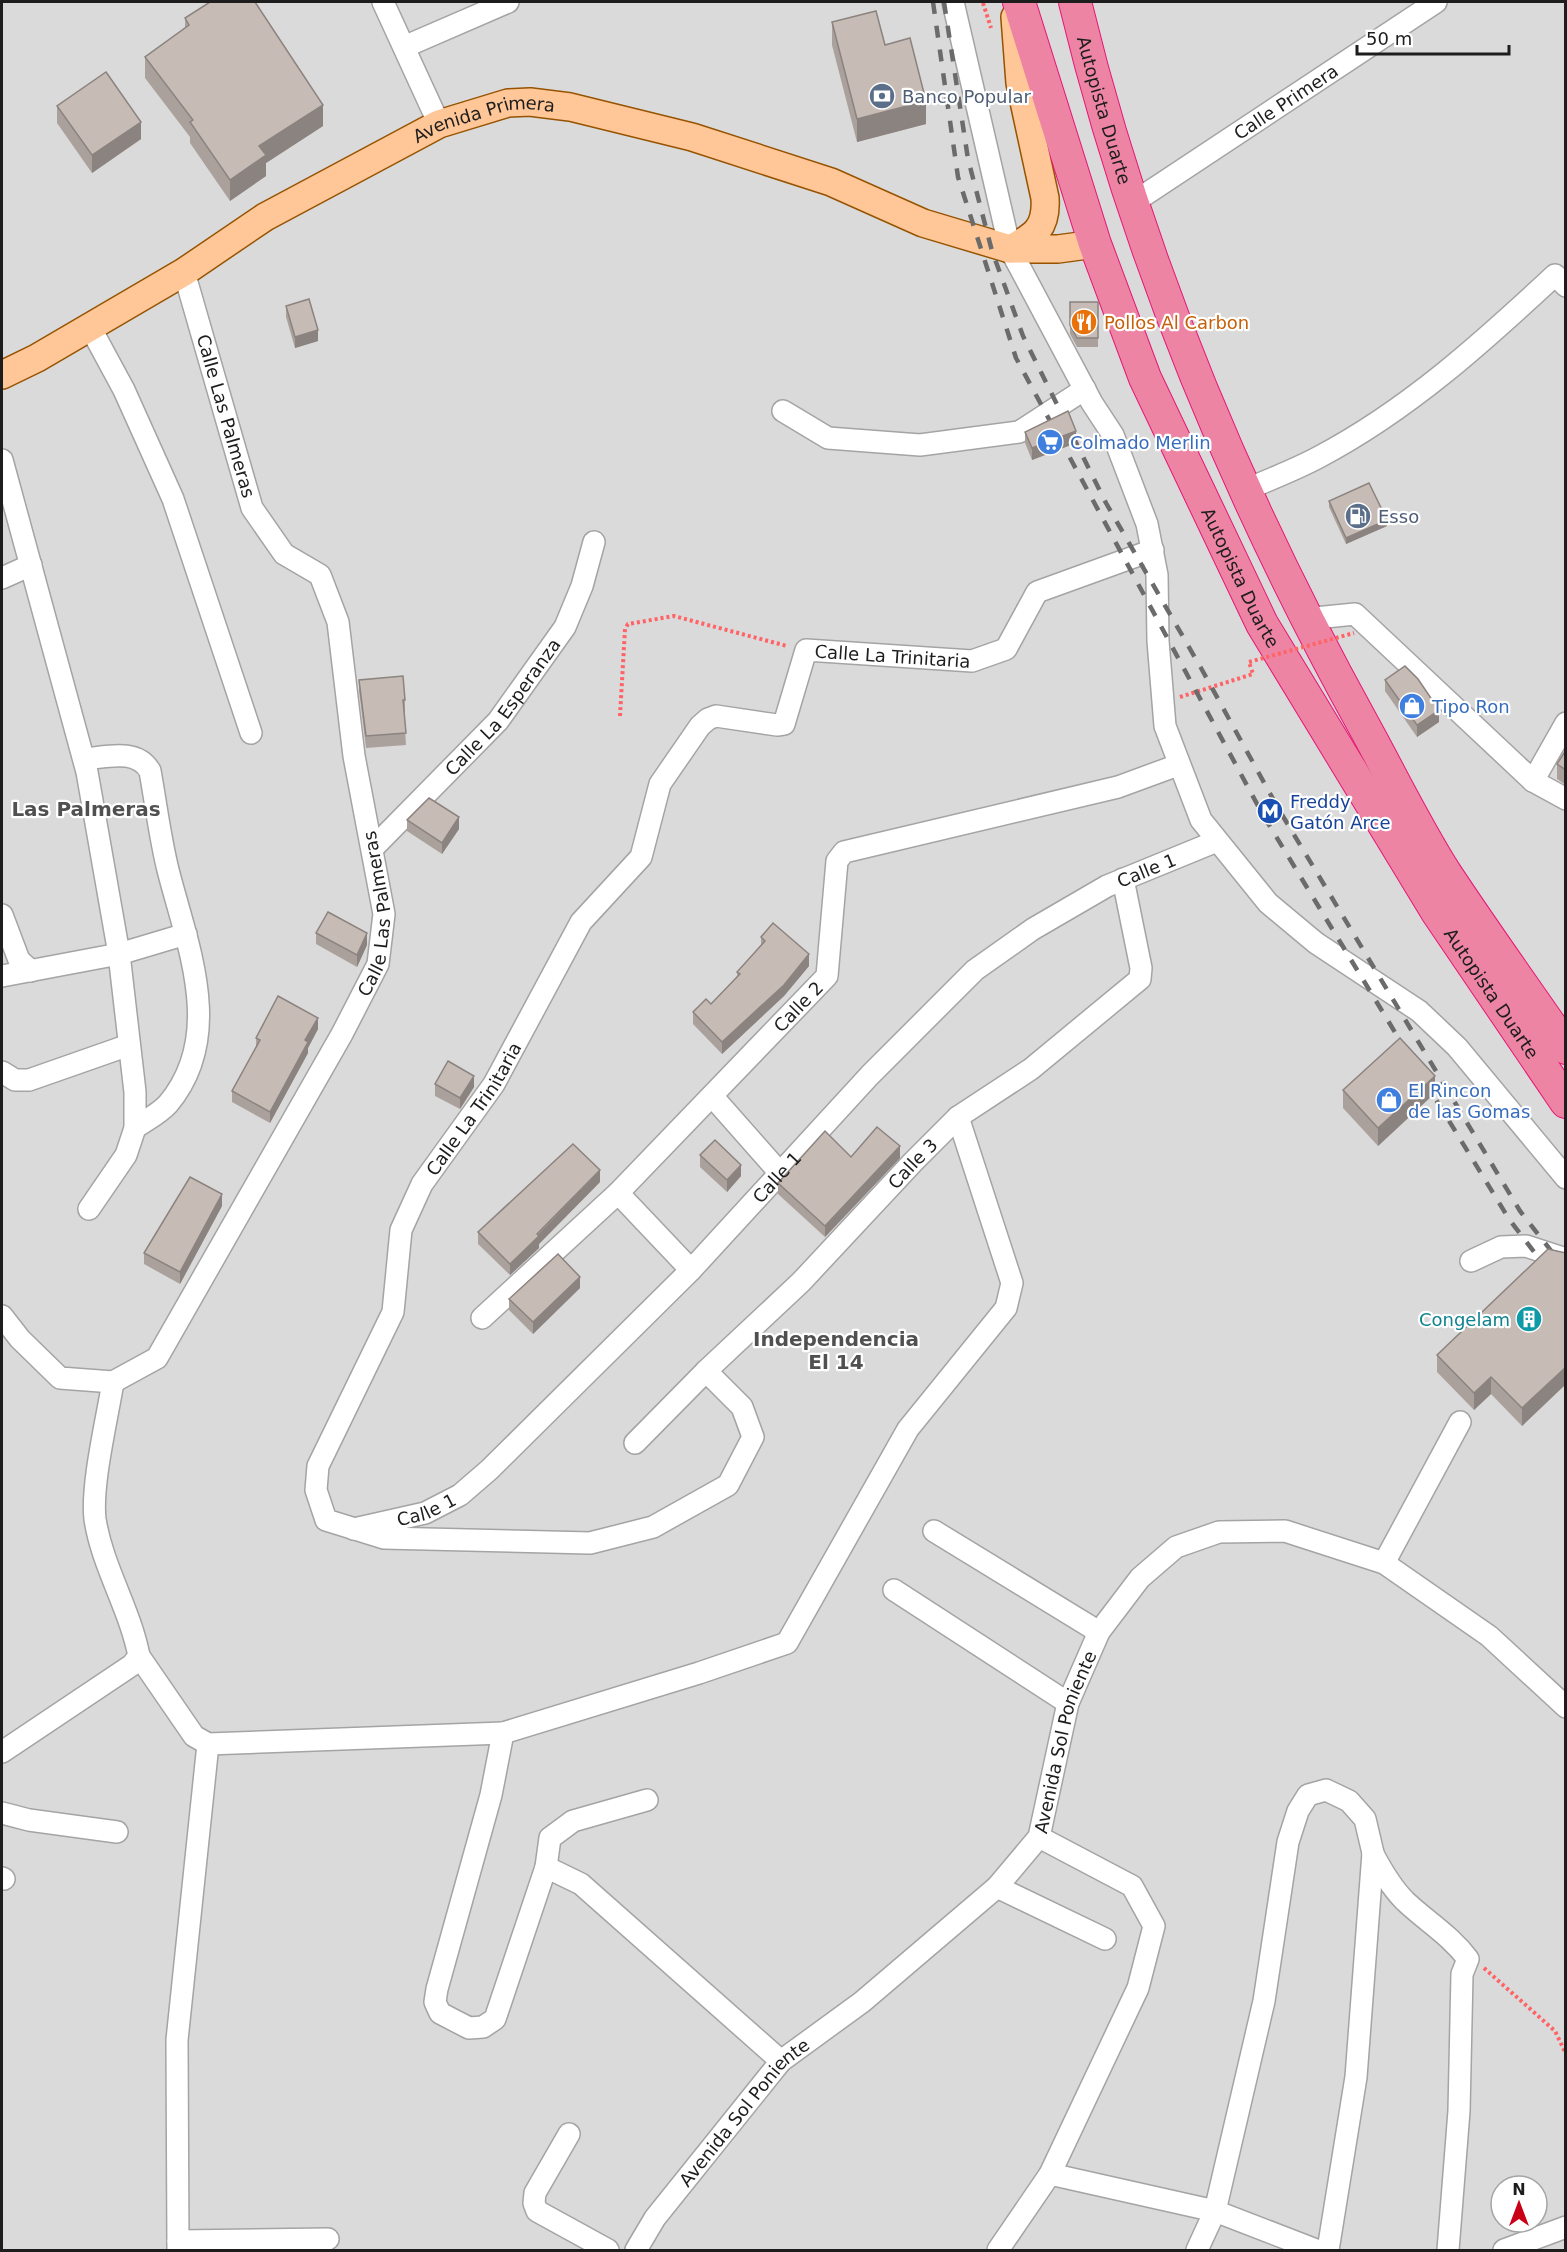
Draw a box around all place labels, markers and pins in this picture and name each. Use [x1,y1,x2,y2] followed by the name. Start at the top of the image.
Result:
[867,81,897,111] bank icon: Banco Popular
[902,86,1032,107] place label: Banco Popular
[1069,307,1099,337] restaurant icon: Pollos Al Carbon
[1104,312,1249,333] place label: Pollos Al Carbon
[1035,427,1065,457] supermarket icon: Colmado Merlin
[1070,432,1211,453] place label: Colmado Merlin
[1343,501,1373,531] fuel station icon: Esso
[1378,506,1419,527] place label: Esso
[1397,691,1427,721] shop icon: Tipo Ron
[1431,696,1510,717] place label: Tipo Ron
[1290,791,1390,833] place label: Freddy Gatón Arce
[1255,796,1285,826] metro station icon: Freddy Gatón Arce
[1408,1080,1530,1122] place label: El Rincon de las Gomas
[1374,1085,1404,1115] shop icon: El Rincon de las Gomas
[1514,1304,1544,1334] building icon: Congelam
[1419,1309,1510,1330] place label: Congelam

